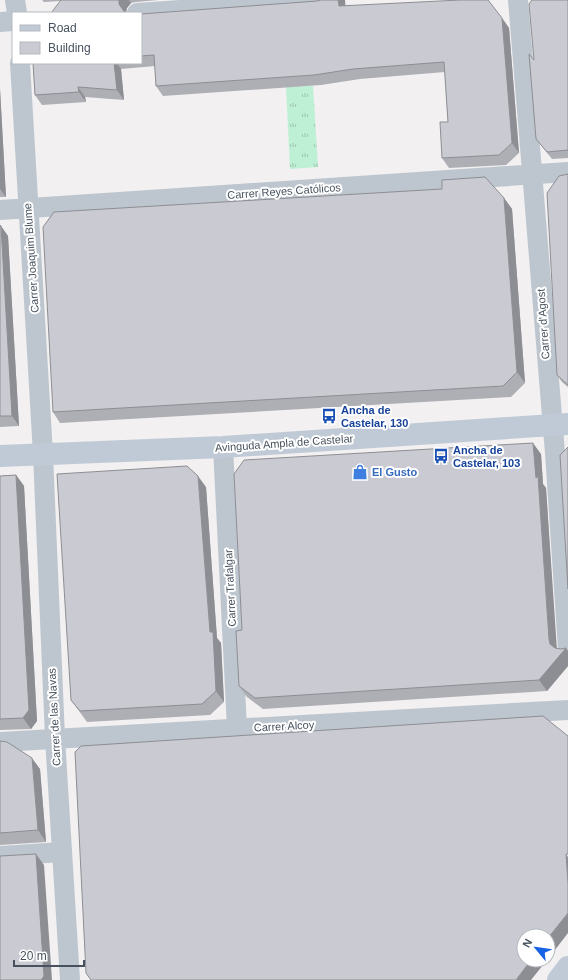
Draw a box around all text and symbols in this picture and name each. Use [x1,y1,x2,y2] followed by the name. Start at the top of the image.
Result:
[12,12,142,64] legend
[48,21,77,35] text: Road
[48,41,91,55] text: Building
[227,181,342,201] street label: Carrer Reyes Católicos
[21,203,41,313] street label: Carrer Joaquim Blume
[535,288,551,360] street label: Carrer d'Agost
[341,404,408,429] place label: Ancha de Castelar, 130
[320,407,338,425] bus stop icon: Ancha de Castelar, 130
[214,432,354,454] street label: Avinguda Ampla de Castelar
[453,444,520,469] place label: Ancha de Castelar, 103
[432,447,450,465] bus stop icon: Ancha de Castelar, 103
[351,463,369,481] shop icon: El Gusto
[372,466,418,478] place label: El Gusto
[222,549,238,627] street label: Carrer Trafalgar
[45,667,63,766] street label: Carrer de las Navas
[253,718,315,734] street label: Carrer Alcoy
[516,928,556,968] north arrow
[520,937,534,950] text: N
[14,942,84,968] scale bar
[20,949,47,963] text: 20 m

